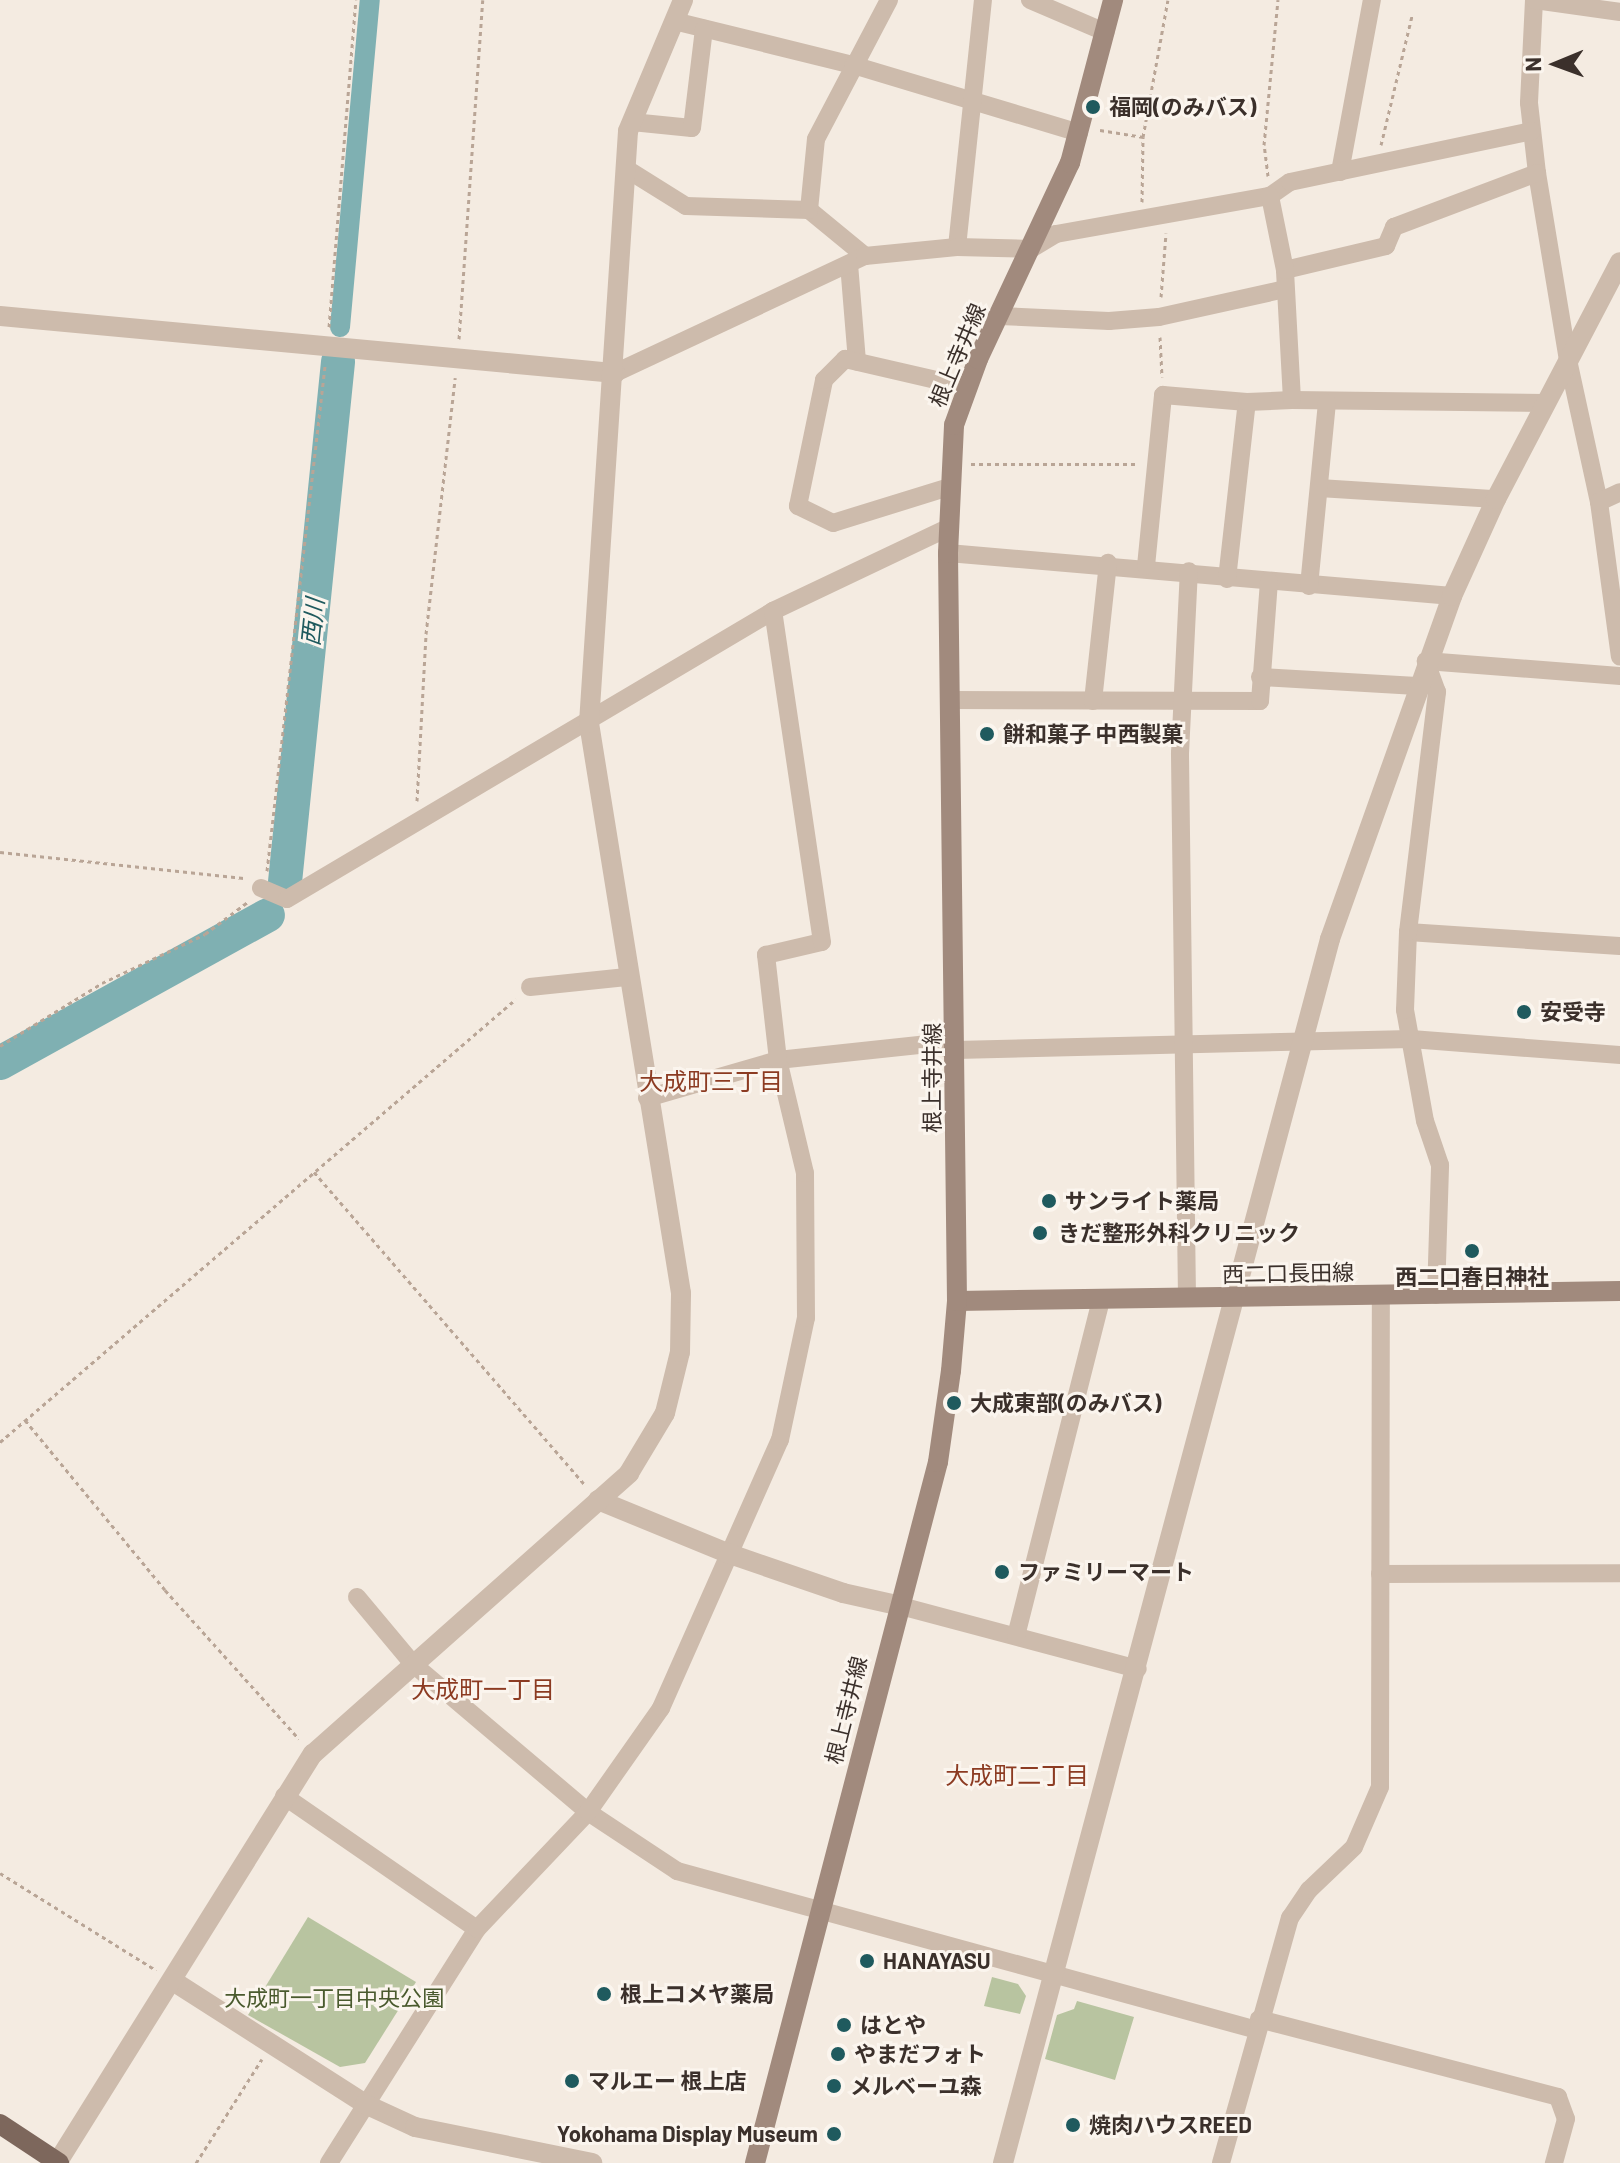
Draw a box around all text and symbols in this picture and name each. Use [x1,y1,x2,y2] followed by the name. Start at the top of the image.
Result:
[1516,24,1596,104] north arrow
[1519,57,1545,72] text: N
[1109,94,1256,120] place label: 福岡(のみバス)
[1084,98,1102,116] marker: 福岡(のみバス)
[923,299,991,411] street label: 根上寺井線
[295,597,329,647] water label: 西川
[1003,721,1183,747] place label: 餅和菓子 中西製菓
[978,725,996,743] marker: 餅和菓子 中西製菓
[1540,999,1606,1025] place label: 安受寺
[1515,1003,1533,1021] marker: 安受寺
[919,1023,945,1133] street label: 根上寺井線
[639,1067,783,1095] district label: 大成町三丁目
[1065,1188,1219,1214] place label: サンライト薬局
[1040,1192,1058,1210] marker: サンライト薬局
[1058,1220,1300,1246] place label: きだ整形外科クリニック
[1029,1222,1051,1244] marker: きだ整形外科クリニック
[1463,1242,1481,1260] marker: 西二口春日神社
[1222,1259,1354,1287] street label: 西二口長田線
[1395,1264,1549,1290] place label: 西二口春日神社
[970,1390,1161,1416] place label: 大成東部(のみバス)
[945,1394,963,1412] marker: 大成東部(のみバス)
[1018,1559,1194,1585] place label: ファミリーマート
[993,1563,1011,1581] marker: ファミリーマート
[820,1653,872,1767] street label: 根上寺井線
[411,1675,555,1703] district label: 大成町一丁目
[945,1761,1089,1789] district label: 大成町二丁目
[883,1948,991,1974] place label: HANAYASU
[858,1952,876,1970] marker: HANAYASU
[620,1981,774,2007] place label: 根上コメヤ薬局
[224,1985,444,2011] park label: 大成町一丁目中央公園
[595,1985,613,2003] marker: 根上コメヤ薬局
[860,2012,926,2038] place label: はとや
[835,2016,853,2034] marker: はとや
[854,2041,986,2067] place label: やまだフォト
[829,2045,847,2063] marker: やまだフォト
[588,2068,746,2094] place label: マルエー 根上店
[563,2072,581,2090] marker: マルエー 根上店
[850,2073,982,2099] place label: メルベーユ森
[825,2077,843,2095] marker: メルベーユ森
[1089,2112,1252,2138] place label: 焼肉ハウスREED
[1064,2116,1082,2134] marker: 焼肉ハウスREED
[557,2121,818,2147] place label: Yokohama Display Museum
[825,2125,843,2143] marker: Yokohama Display Museum

